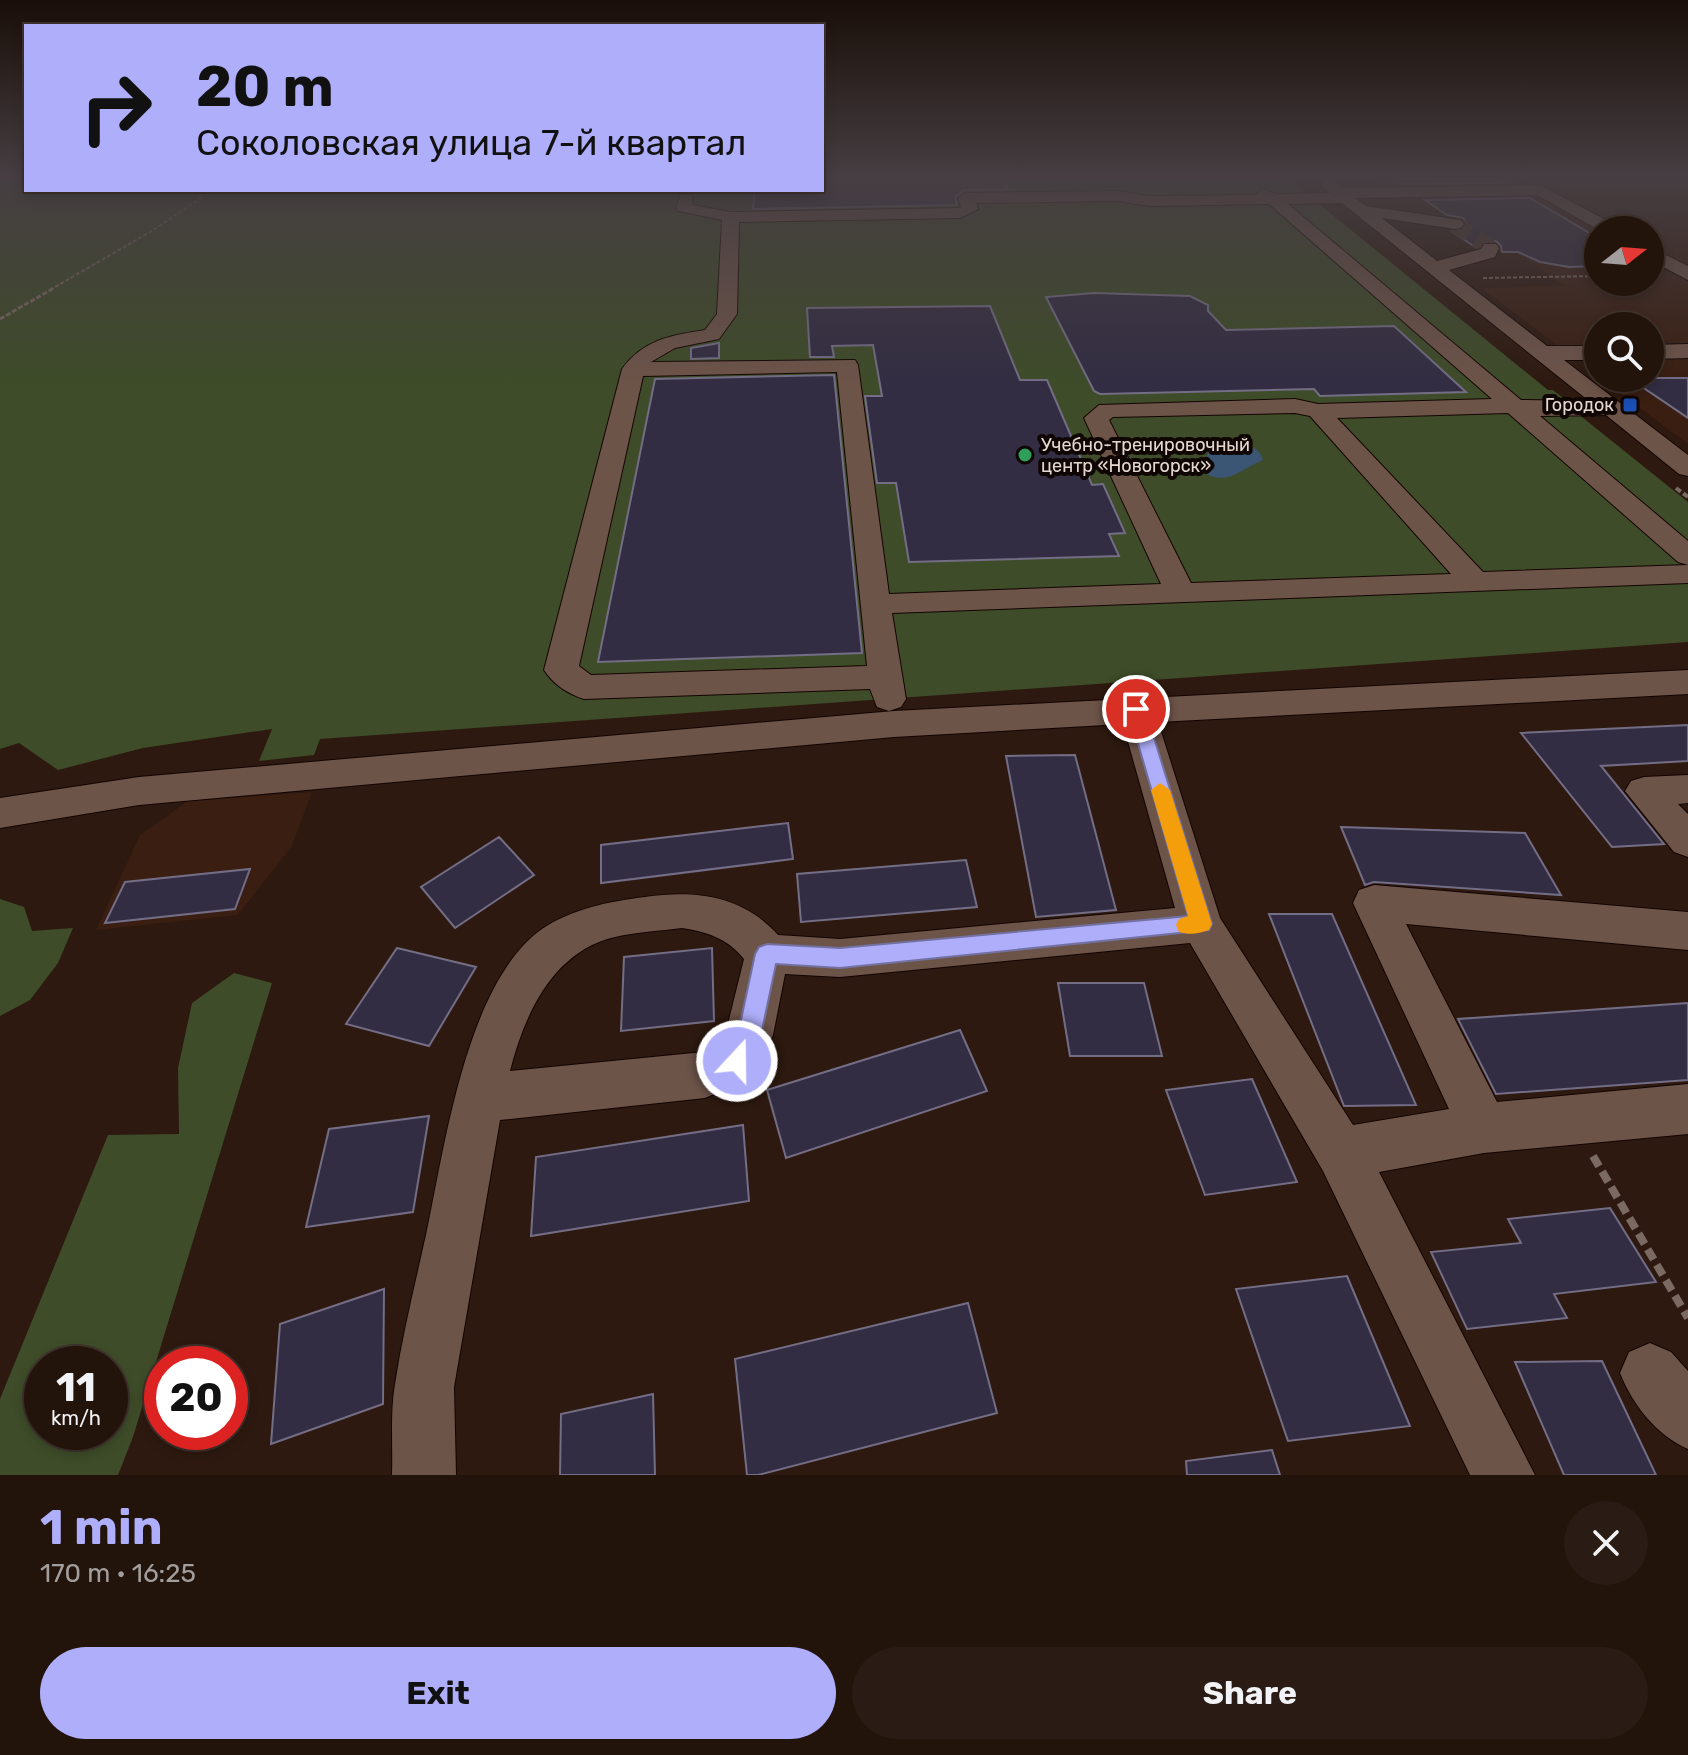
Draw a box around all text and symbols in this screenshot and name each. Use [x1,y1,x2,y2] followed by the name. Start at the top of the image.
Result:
[196,54,334,120] text: 20 m
[64,56,168,160] icon: right
[196,121,746,164] text: Соколовская улица 7-й квартал
[1584,216,1664,296] north arrow
[1584,216,1664,392] map controls
[1584,312,1664,392] button: search
[1545,394,1614,416] place label: Городок
[1621,396,1639,414] marker: Городок
[1041,434,1250,477] place label: Учебно-тренировочный центр «Новогорск»
[1016,446,1034,464] marker: Учебно-тренировочный центр «Новогорск»
[1102,675,1170,743] pin
[1114,687,1158,731] icon: arrive
[695,1019,779,1103] position arrow
[144,1346,248,1450] speed limit sign: 20
[56,1364,96,1411] text: 11
[51,1406,101,1430] text: km/h
[40,1499,163,1556] text: 1 min
[1564,1501,1648,1585] button: close
[40,1558,196,1589] text: 170 m · 16:25
[40,1647,836,1739] button: Exit
[852,1647,1648,1739] button: Share

